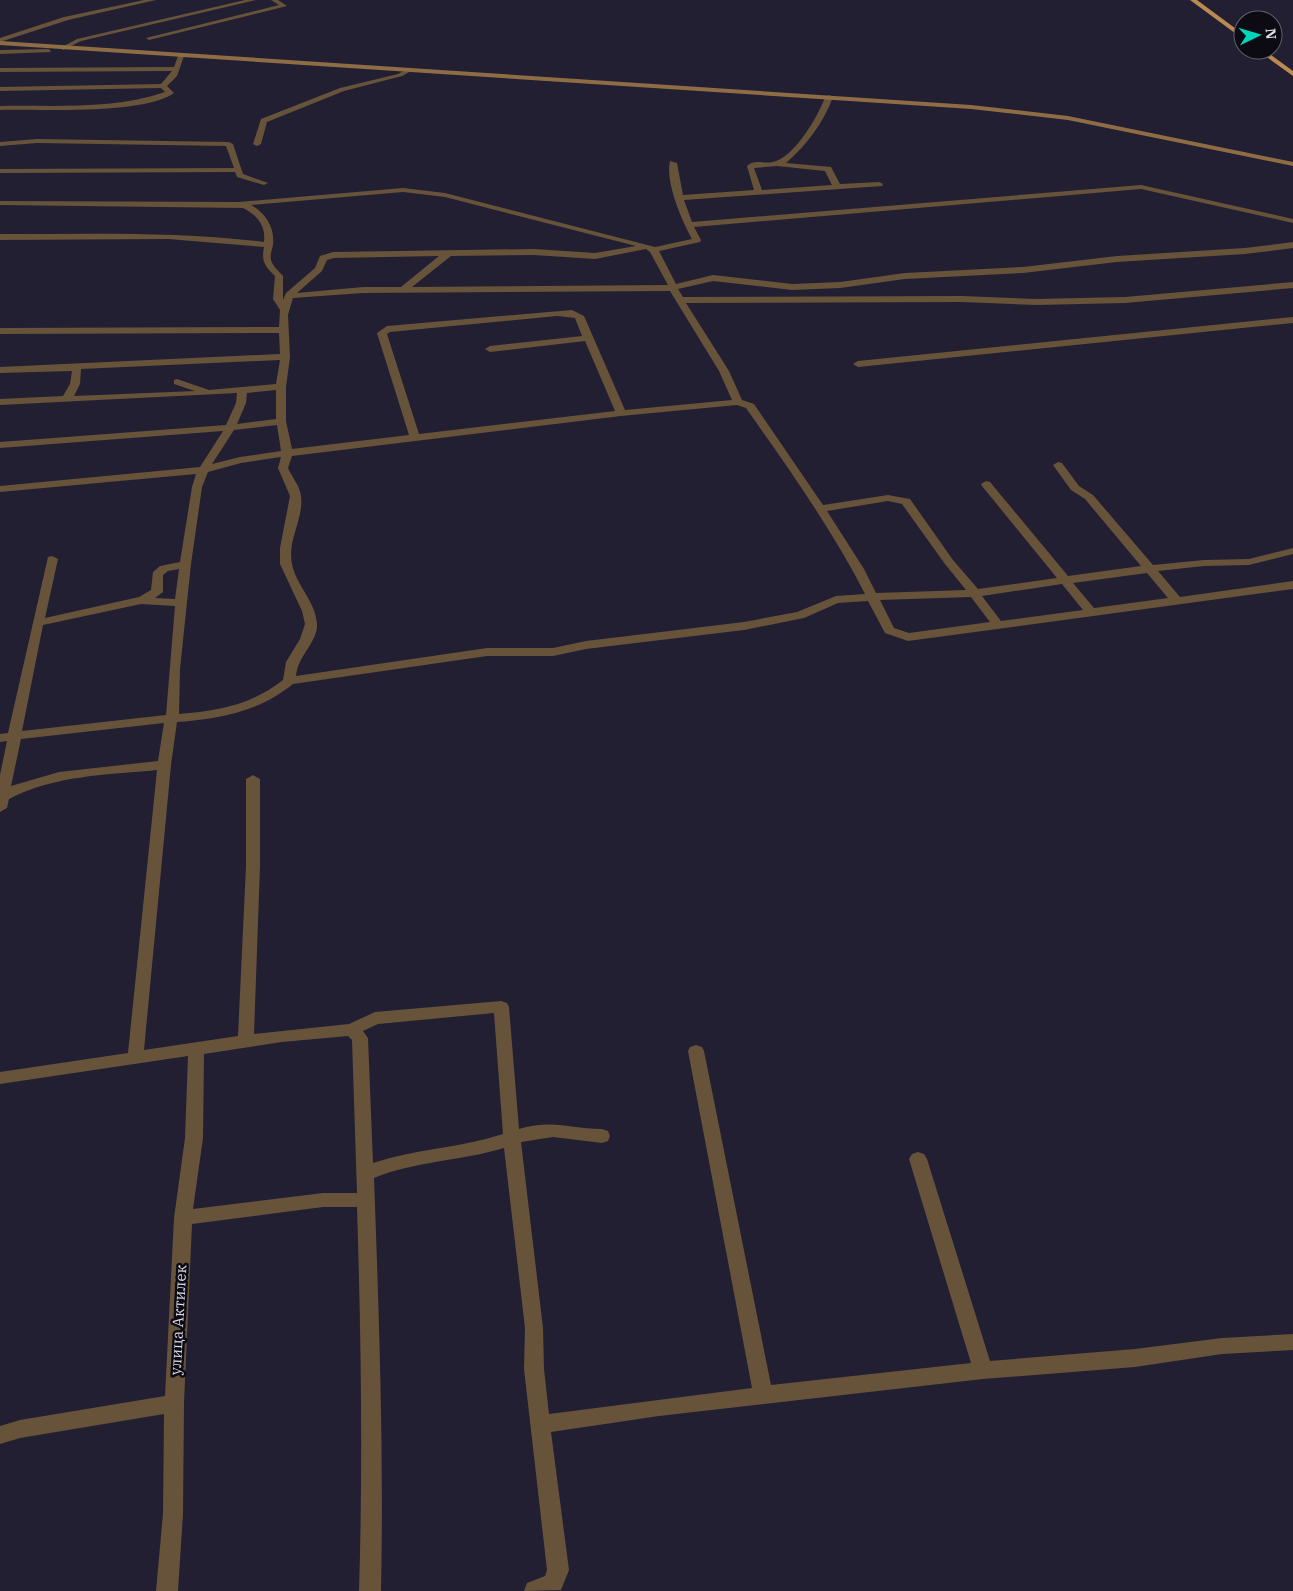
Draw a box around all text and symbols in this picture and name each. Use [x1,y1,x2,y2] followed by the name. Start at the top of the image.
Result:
[1233,10,1283,60] north arrow
[1262,28,1280,40] text: N
[166,1264,190,1376] street label: улица Актилек

